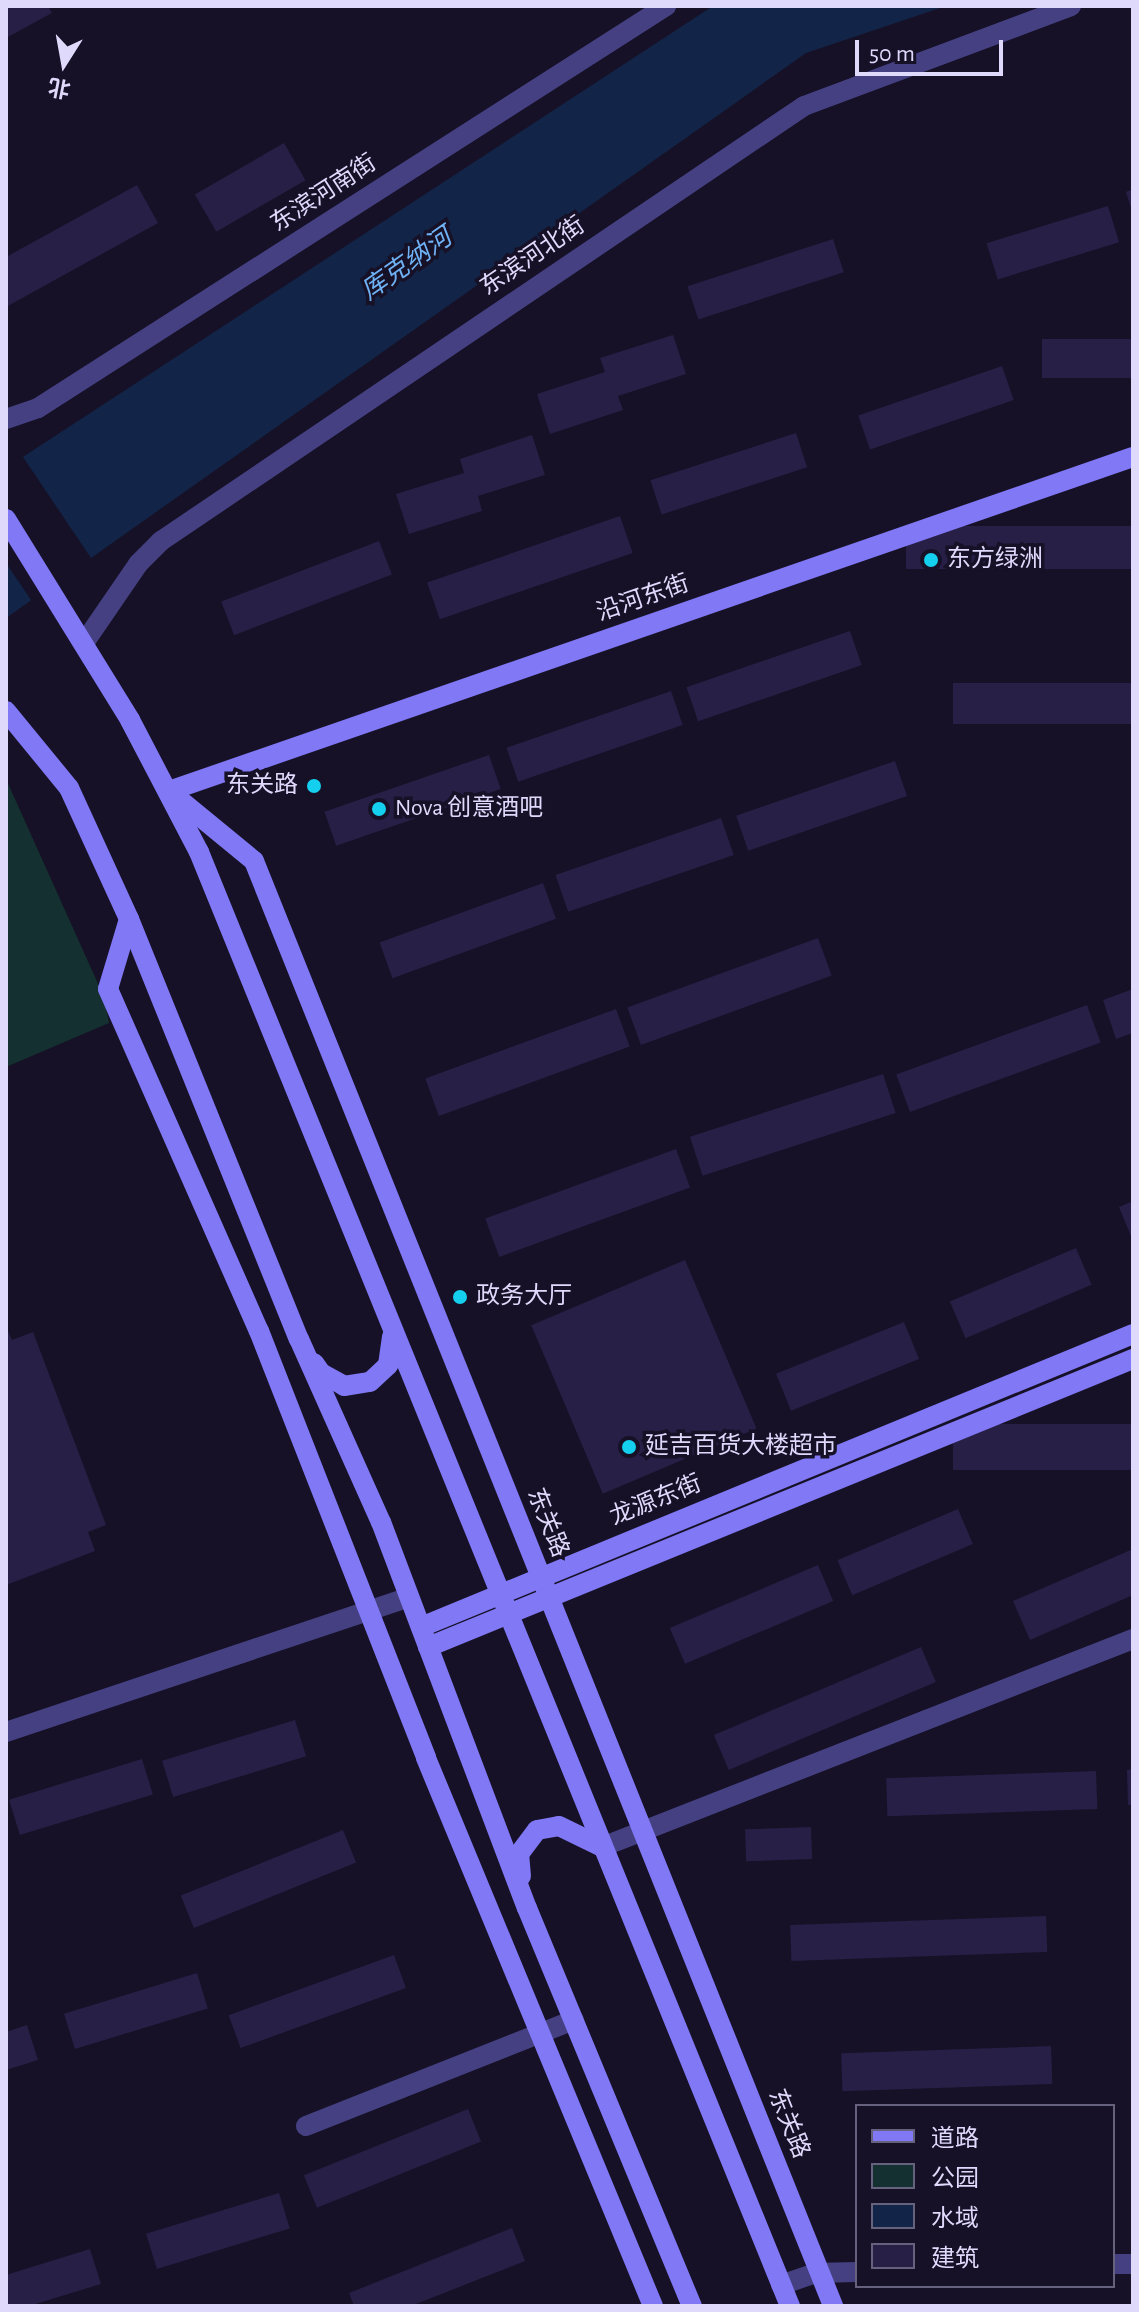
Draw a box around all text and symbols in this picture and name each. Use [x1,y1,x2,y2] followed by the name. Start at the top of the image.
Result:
[24,24,104,104] north arrow
[859,24,1007,74] scale bar
[869,42,915,66] text: 50 m
[47,75,72,100] text: 北
[266,149,382,239] street label: 东滨河南街
[475,212,591,302] street label: 东滨河北街
[355,222,459,308] water label: 库克纳河
[947,546,1043,574] place label: 东方绿洲
[922,551,940,569] marker: 东方绿洲
[593,570,693,628] street label: 沿河东街
[226,772,298,800] place label: 东关路
[305,777,323,795] marker: 东关路
[395,795,543,823] place label: Nova 创意酒吧
[370,800,388,818] marker: Nova 创意酒吧
[476,1283,572,1311] place label: 政务大厅
[451,1288,469,1306] marker: 政务大厅
[645,1433,837,1461] place label: 延吉百货大楼超市
[620,1438,638,1456] marker: 延吉百货大楼超市
[606,1470,706,1532] street label: 龙源东街
[520,1484,574,1562] street label: 东关路
[761,2085,815,2163] street label: 东关路
[855,2104,1115,2288] legend
[931,2127,979,2151] text: 道路
[931,2167,979,2191] text: 公园
[931,2207,979,2231] text: 水域
[931,2247,979,2271] text: 建筑

